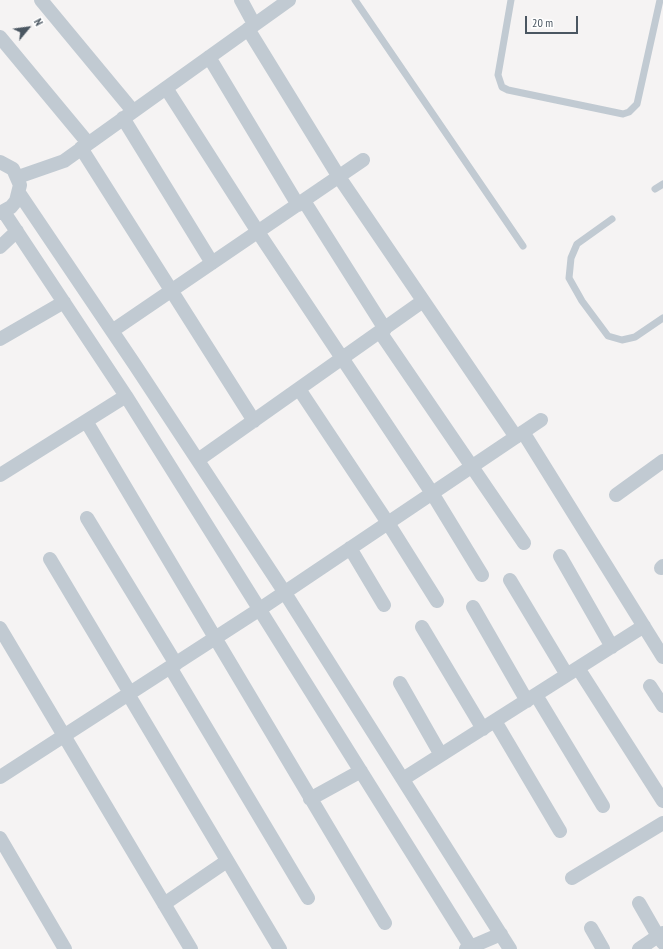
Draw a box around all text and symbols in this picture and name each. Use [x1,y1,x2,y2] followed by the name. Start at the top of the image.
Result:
[8,8,48,48] north arrow
[527,8,580,34] scale bar
[532,15,553,30] text: 20 m
[31,16,46,28] text: N

